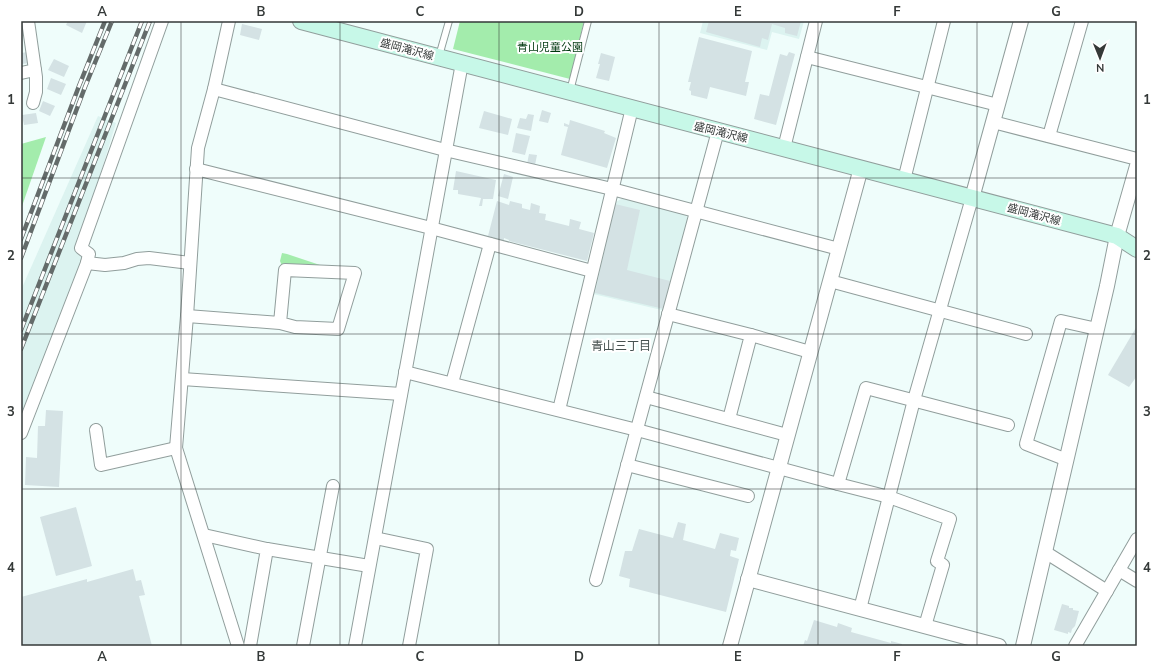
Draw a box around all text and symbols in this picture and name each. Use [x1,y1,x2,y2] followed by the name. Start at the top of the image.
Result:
[97,3,107,21] text: A
[257,3,266,21] text: B
[416,3,425,21] text: C
[574,3,584,21] text: D
[734,3,742,21] text: E
[893,3,901,21] text: F
[1051,3,1061,21] text: G
[378,35,435,64] street label: 盛岡滝沢線
[1080,38,1120,78] north arrow
[517,40,583,55] park label: 青山児童公園
[1096,60,1104,75] text: N
[7,91,15,109] text: 1
[1143,91,1151,109] text: 1
[692,119,749,146] street label: 盛岡滝沢線
[1005,200,1062,229] street label: 盛岡滝沢線
[7,247,15,265] text: 2
[1143,247,1151,265] text: 2
[591,338,651,354] district label: 青山三丁目
[7,403,15,421] text: 3
[1143,403,1151,421] text: 3
[7,559,15,577] text: 4
[1143,559,1151,577] text: 4
[97,648,107,666] text: A
[257,648,266,666] text: B
[416,648,425,666] text: C
[574,648,584,666] text: D
[734,648,742,666] text: E
[893,648,901,666] text: F
[1051,648,1061,666] text: G

